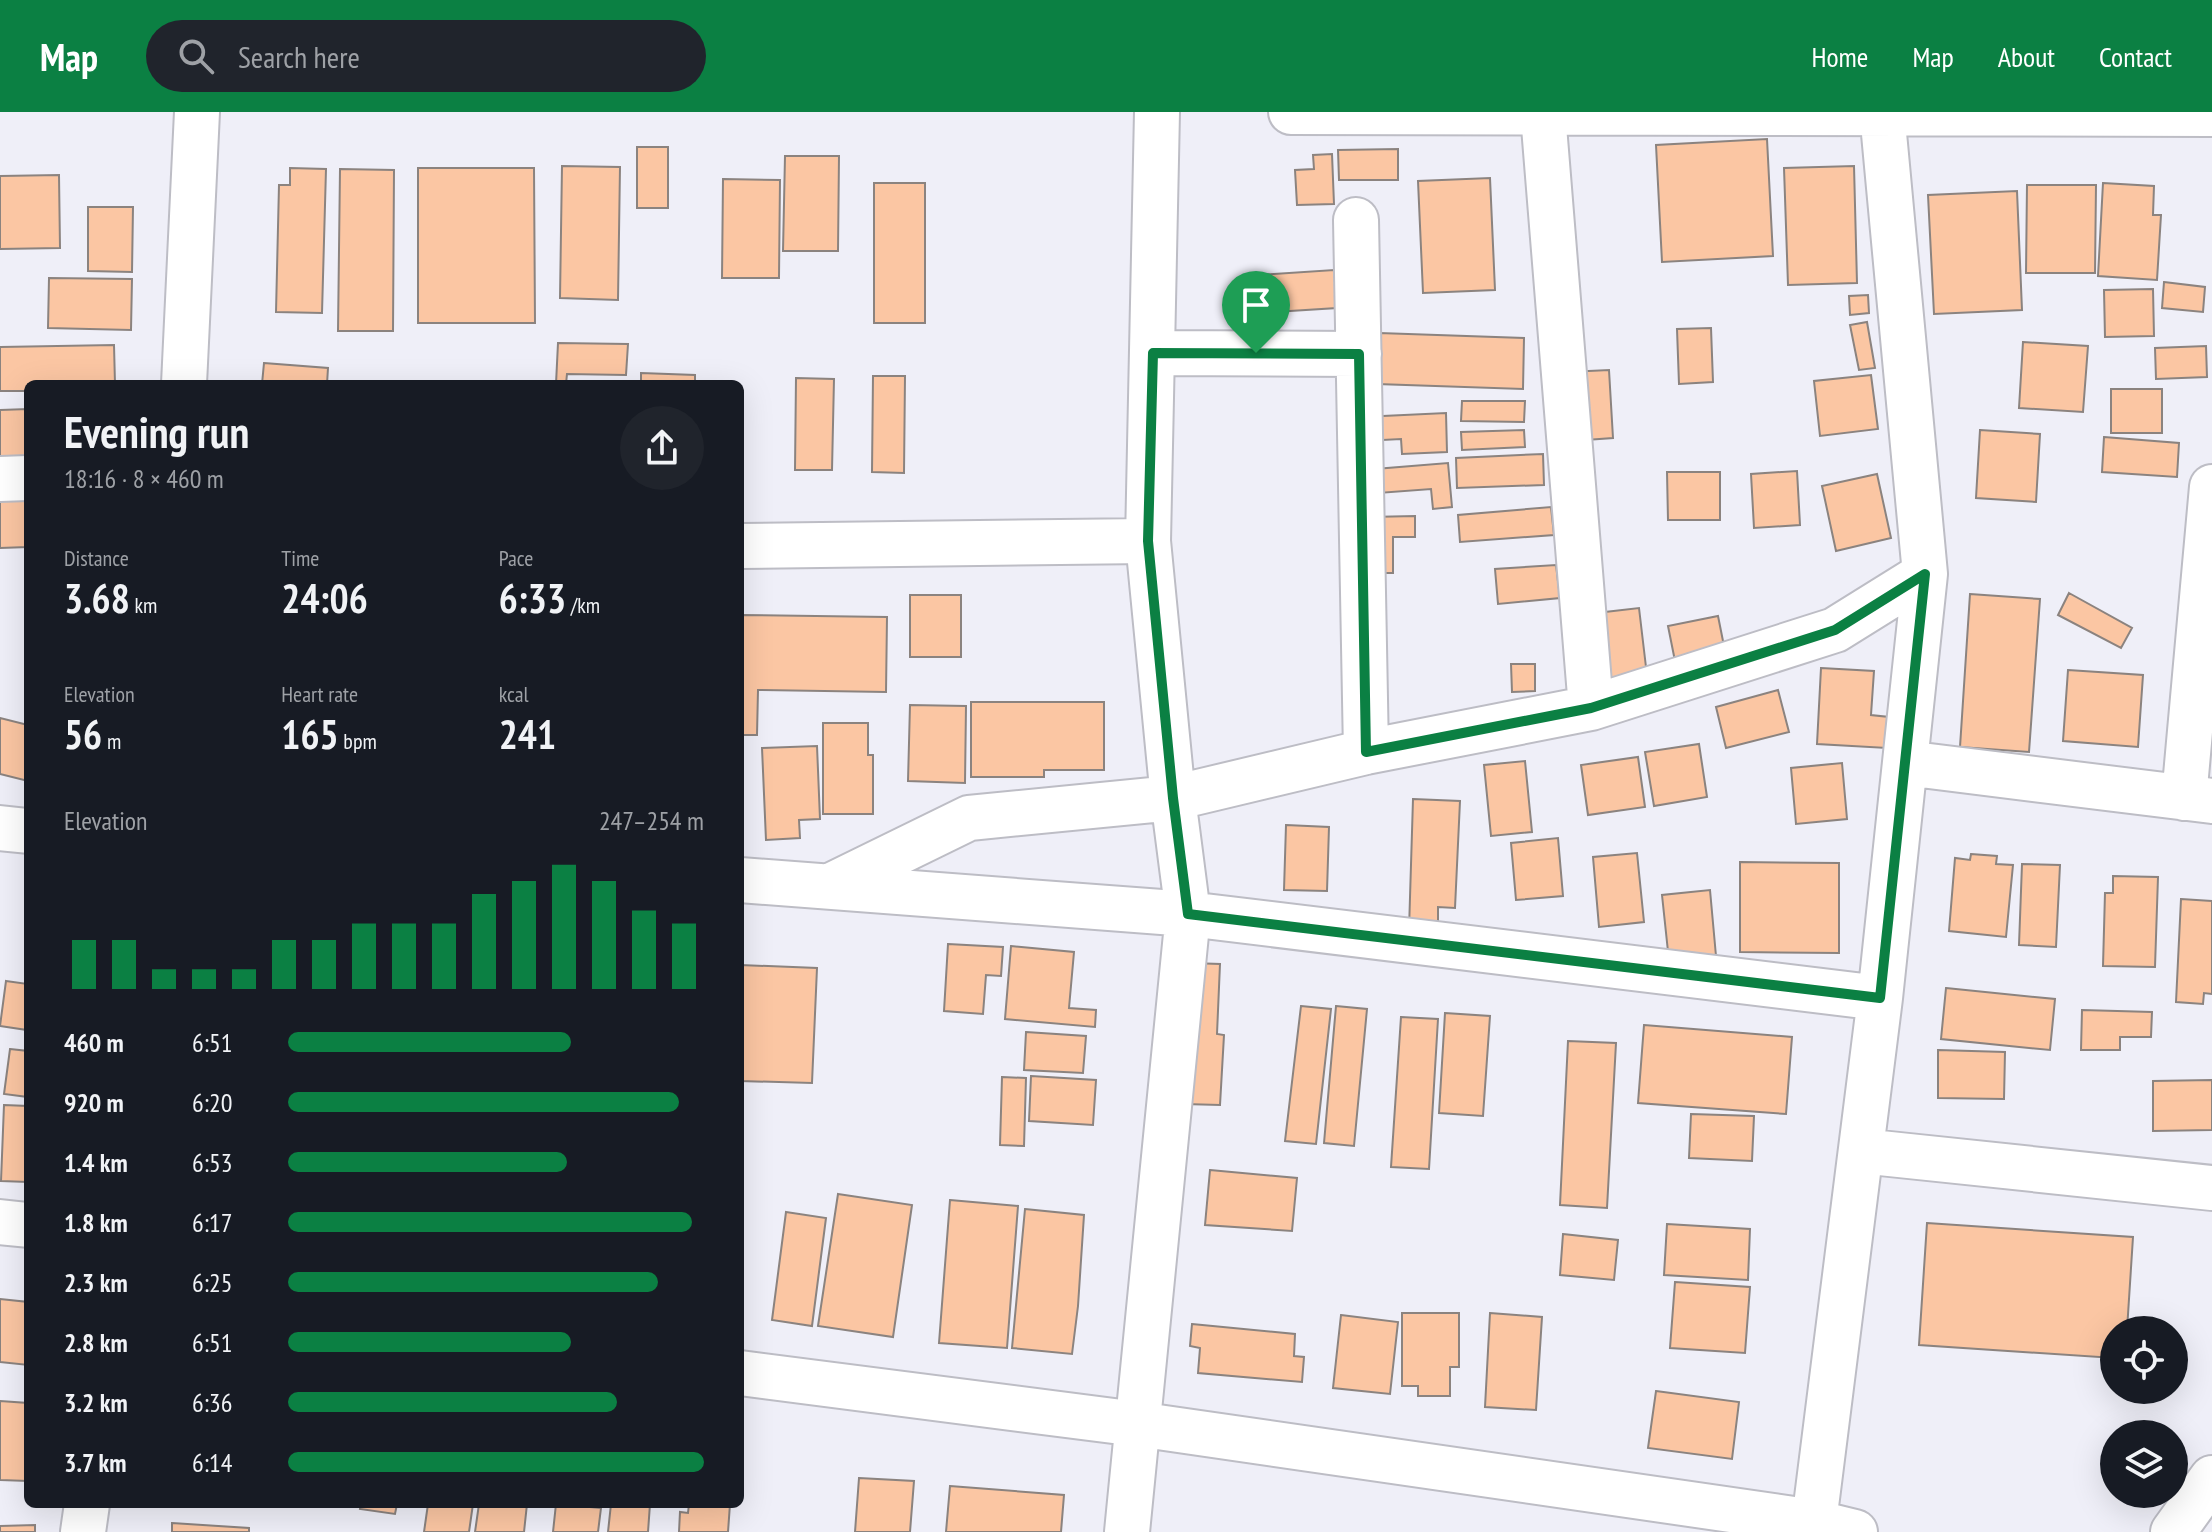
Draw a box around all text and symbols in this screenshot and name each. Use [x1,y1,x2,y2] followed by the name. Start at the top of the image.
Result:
[146,20,706,92] search box
[40,32,98,81] text: Map
[174,34,218,78] icon: search
[238,37,360,76] text: Search here
[1812,38,1868,75] text: Home
[1912,38,1954,75] text: Map
[1998,38,2055,75] text: About
[2099,38,2172,75] text: Contact
[1222,271,1290,353] pin
[1234,283,1278,327] icon: arrive
[64,403,249,460] text: Evening run
[620,406,704,490] button: share
[64,462,224,495] text: 18:16 · 8 × 460 m
[64,544,129,572] text: Distance
[281,544,319,572] text: Time
[499,544,533,572] text: Pace
[64,572,130,624] text: 3.68
[281,572,368,624] text: 24:06
[499,572,566,624] text: 6:33
[130,591,157,619] text: km
[566,591,600,619] text: /km
[64,680,135,708] text: Elevation
[281,680,358,708] text: Heart rate
[499,680,529,708] text: kcal
[64,708,102,760] text: 56
[281,708,339,760] text: 165
[499,708,556,760] text: 241
[102,727,121,755] text: m
[339,727,377,755] text: bpm
[64,804,147,837] text: Elevation
[599,804,704,837] text: 247–254 m
[64,1026,124,1059] text: 460 m
[192,1026,232,1059] text: 6:51
[64,1086,124,1119] text: 920 m
[192,1086,232,1119] text: 6:20
[64,1146,128,1179] text: 1.4 km
[192,1146,232,1179] text: 6:53
[64,1206,128,1239] text: 1.8 km
[192,1206,232,1239] text: 6:17
[64,1266,128,1299] text: 2.3 km
[192,1266,232,1299] text: 6:25
[2100,1316,2188,1508] map controls
[2100,1316,2188,1404] button: locate
[64,1326,128,1359] text: 2.8 km
[192,1326,232,1359] text: 6:51
[64,1386,128,1419] text: 3.2 km
[192,1386,232,1419] text: 6:36
[2100,1420,2188,1508] button: layers
[64,1446,127,1479] text: 3.7 km
[192,1446,232,1479] text: 6:14

